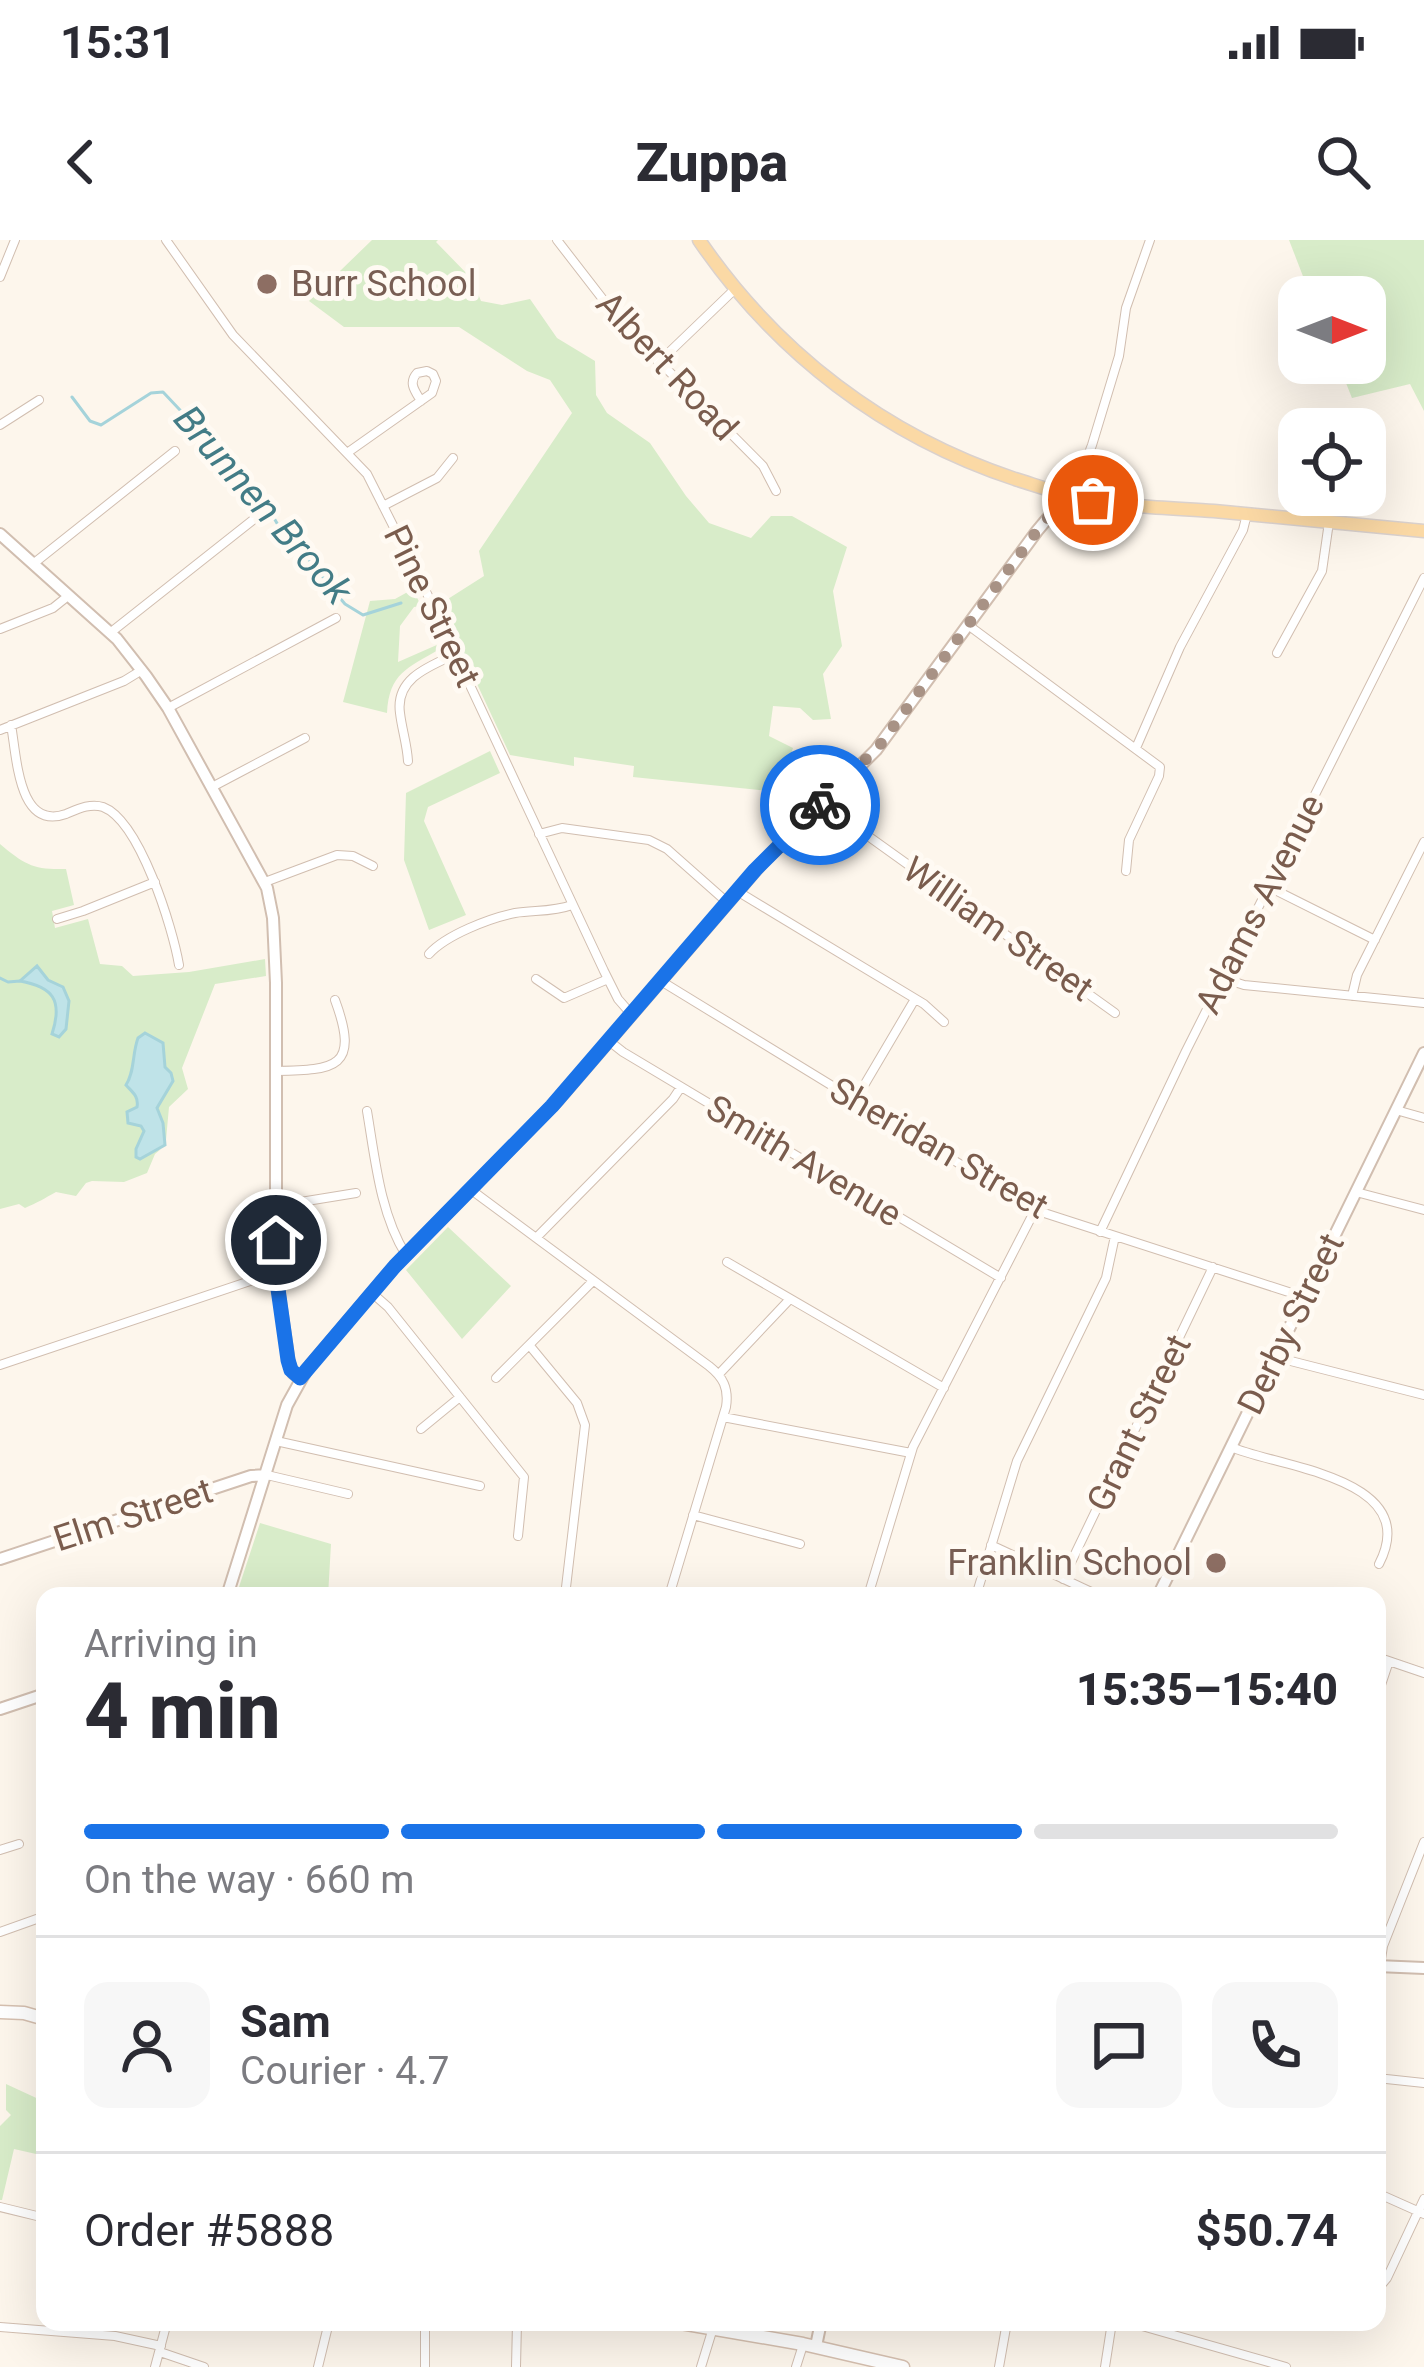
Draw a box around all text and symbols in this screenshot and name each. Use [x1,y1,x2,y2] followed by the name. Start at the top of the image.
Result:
[60,16,176,69] text: 15:31
[48,129,114,195] icon: back
[1310,129,1376,195] icon: search
[636,131,788,194] text: Zuppa
[291,263,476,305] place label: Burr School
[254,271,280,297] marker: Burr School
[1278,276,1386,384] north arrow
[1278,276,1386,516] map controls
[588,283,746,449] street label: Albert Road
[164,396,363,615] water label: Brunnen Brook
[1278,408,1386,516] button: locate
[1042,449,1144,551] pin
[1060,467,1126,533] icon: bag
[375,518,489,694] street label: Pine Street
[760,745,880,865] courier
[787,772,853,838] icon: bike
[1187,787,1333,1021] street label: Adams Avenue
[895,848,1101,1010] street label: William Street
[822,1069,1056,1227] street label: Sheridan Street
[699,1086,909,1236] street label: Smith Avenue
[225,1189,327,1291] pin
[243,1207,309,1273] icon: home
[1229,1227,1353,1421] street label: Derby Street
[1078,1328,1200,1518] street label: Grant Street
[48,1470,218,1560] street label: Elm Street
[947,1542,1192,1584] place label: Franklin School
[1203,1550,1229,1576] marker: Franklin School
[84,1621,258,1667] text: Arriving in
[1076,1663,1338,1716] text: 15:35–15:40
[84,1666,281,1757] text: 4 min
[84,1857,415,1903] text: On the way · 660 m
[84,1982,210,2108] button: person
[1056,1982,1182,2108] button: chat
[1212,1982,1338,2108] button: phone
[240,1995,331,2048] text: Sam
[240,2048,449,2094] text: Courier · 4.7
[84,2204,334,2257] text: Order #5888
[1196,2204,1338,2257] text: $50.74

